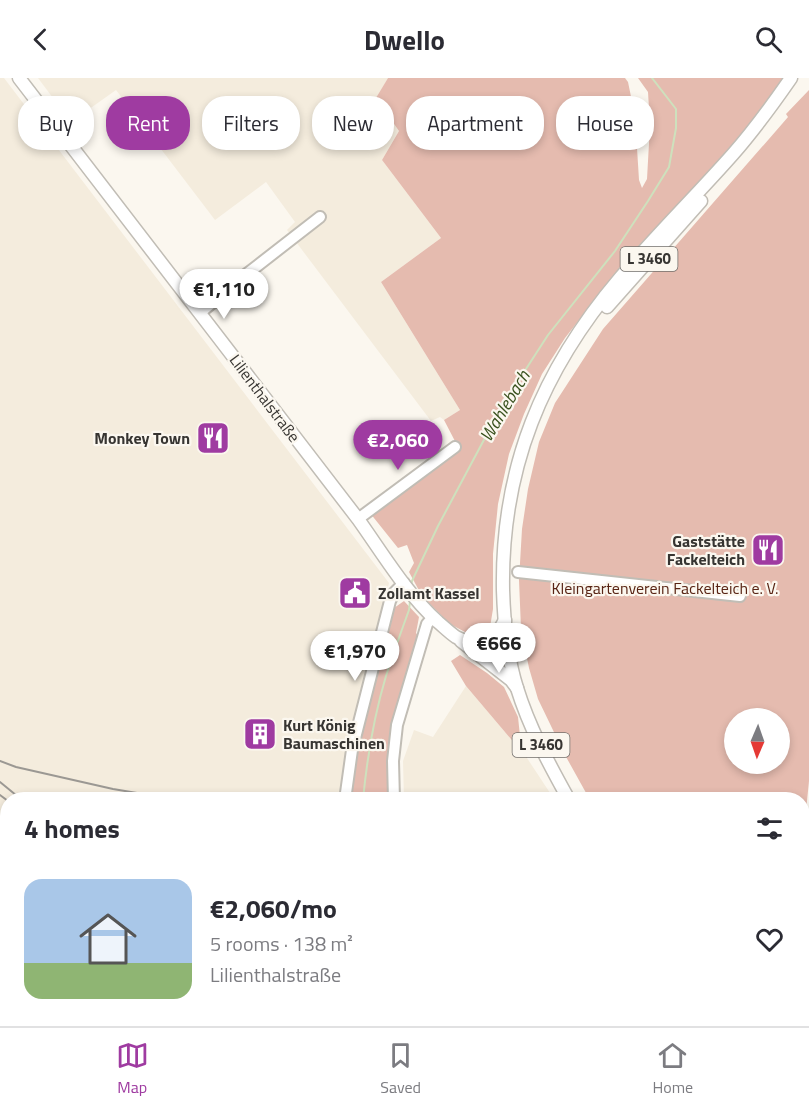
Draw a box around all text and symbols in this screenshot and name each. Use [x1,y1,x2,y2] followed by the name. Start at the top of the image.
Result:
[364,19,445,60] text: Dwello
[24,23,57,56] icon: back
[752,23,785,56] icon: search
[18,96,94,150] chip: Buy
[106,96,190,150] chip: Rent
[202,96,300,150] chip: Filters
[312,96,394,150] chip: New
[406,96,544,150] chip: Apartment
[556,96,654,150] chip: House
[620,247,678,271] road number: L 3460
[175,269,273,320] pin: €1,110
[193,273,255,304] text: €1,110
[224,349,306,447] street label: Lilienthalstraße
[473,364,537,447] water label: Wahlebach
[195,420,231,456] restaurant icon: Monkey Town
[349,420,447,471] pin: €2,060
[367,424,429,455] text: €2,060
[94,426,190,450] place label: Monkey Town
[667,529,745,571] place label: Gaststätte Fackelteich
[750,532,786,568] restaurant icon: Gaststätte Fackelteich
[337,575,373,611] public building icon: Zollamt Kassel
[551,576,779,600] park label: Kleingartenverein Fackelteich e. V.
[378,581,480,605] place label: Zollamt Kassel
[463,623,535,674] pin: €666
[477,627,521,658] text: €666
[306,631,404,682] pin: €1,970
[324,635,386,666] text: €1,970
[724,708,790,774] north arrow
[724,708,790,774] map controls
[283,713,385,755] place label: Kurt König Baumaschinen
[242,716,278,752] building icon: Kurt König Baumaschinen
[512,733,570,757] road number: L 3460
[24,809,120,848] text: 4 homes
[753,812,786,845] icon: filters
[210,889,337,928] text: €2,060/mo
[72,903,144,975] icon: home
[753,923,786,956] icon: heart
[210,928,353,959] text: 5 rooms · 138 m²
[210,959,341,990] text: Lilienthalstraße
[116,1039,149,1099] tab: Map
[380,1039,421,1099] tab: Saved
[653,1039,693,1099] tab: Home

